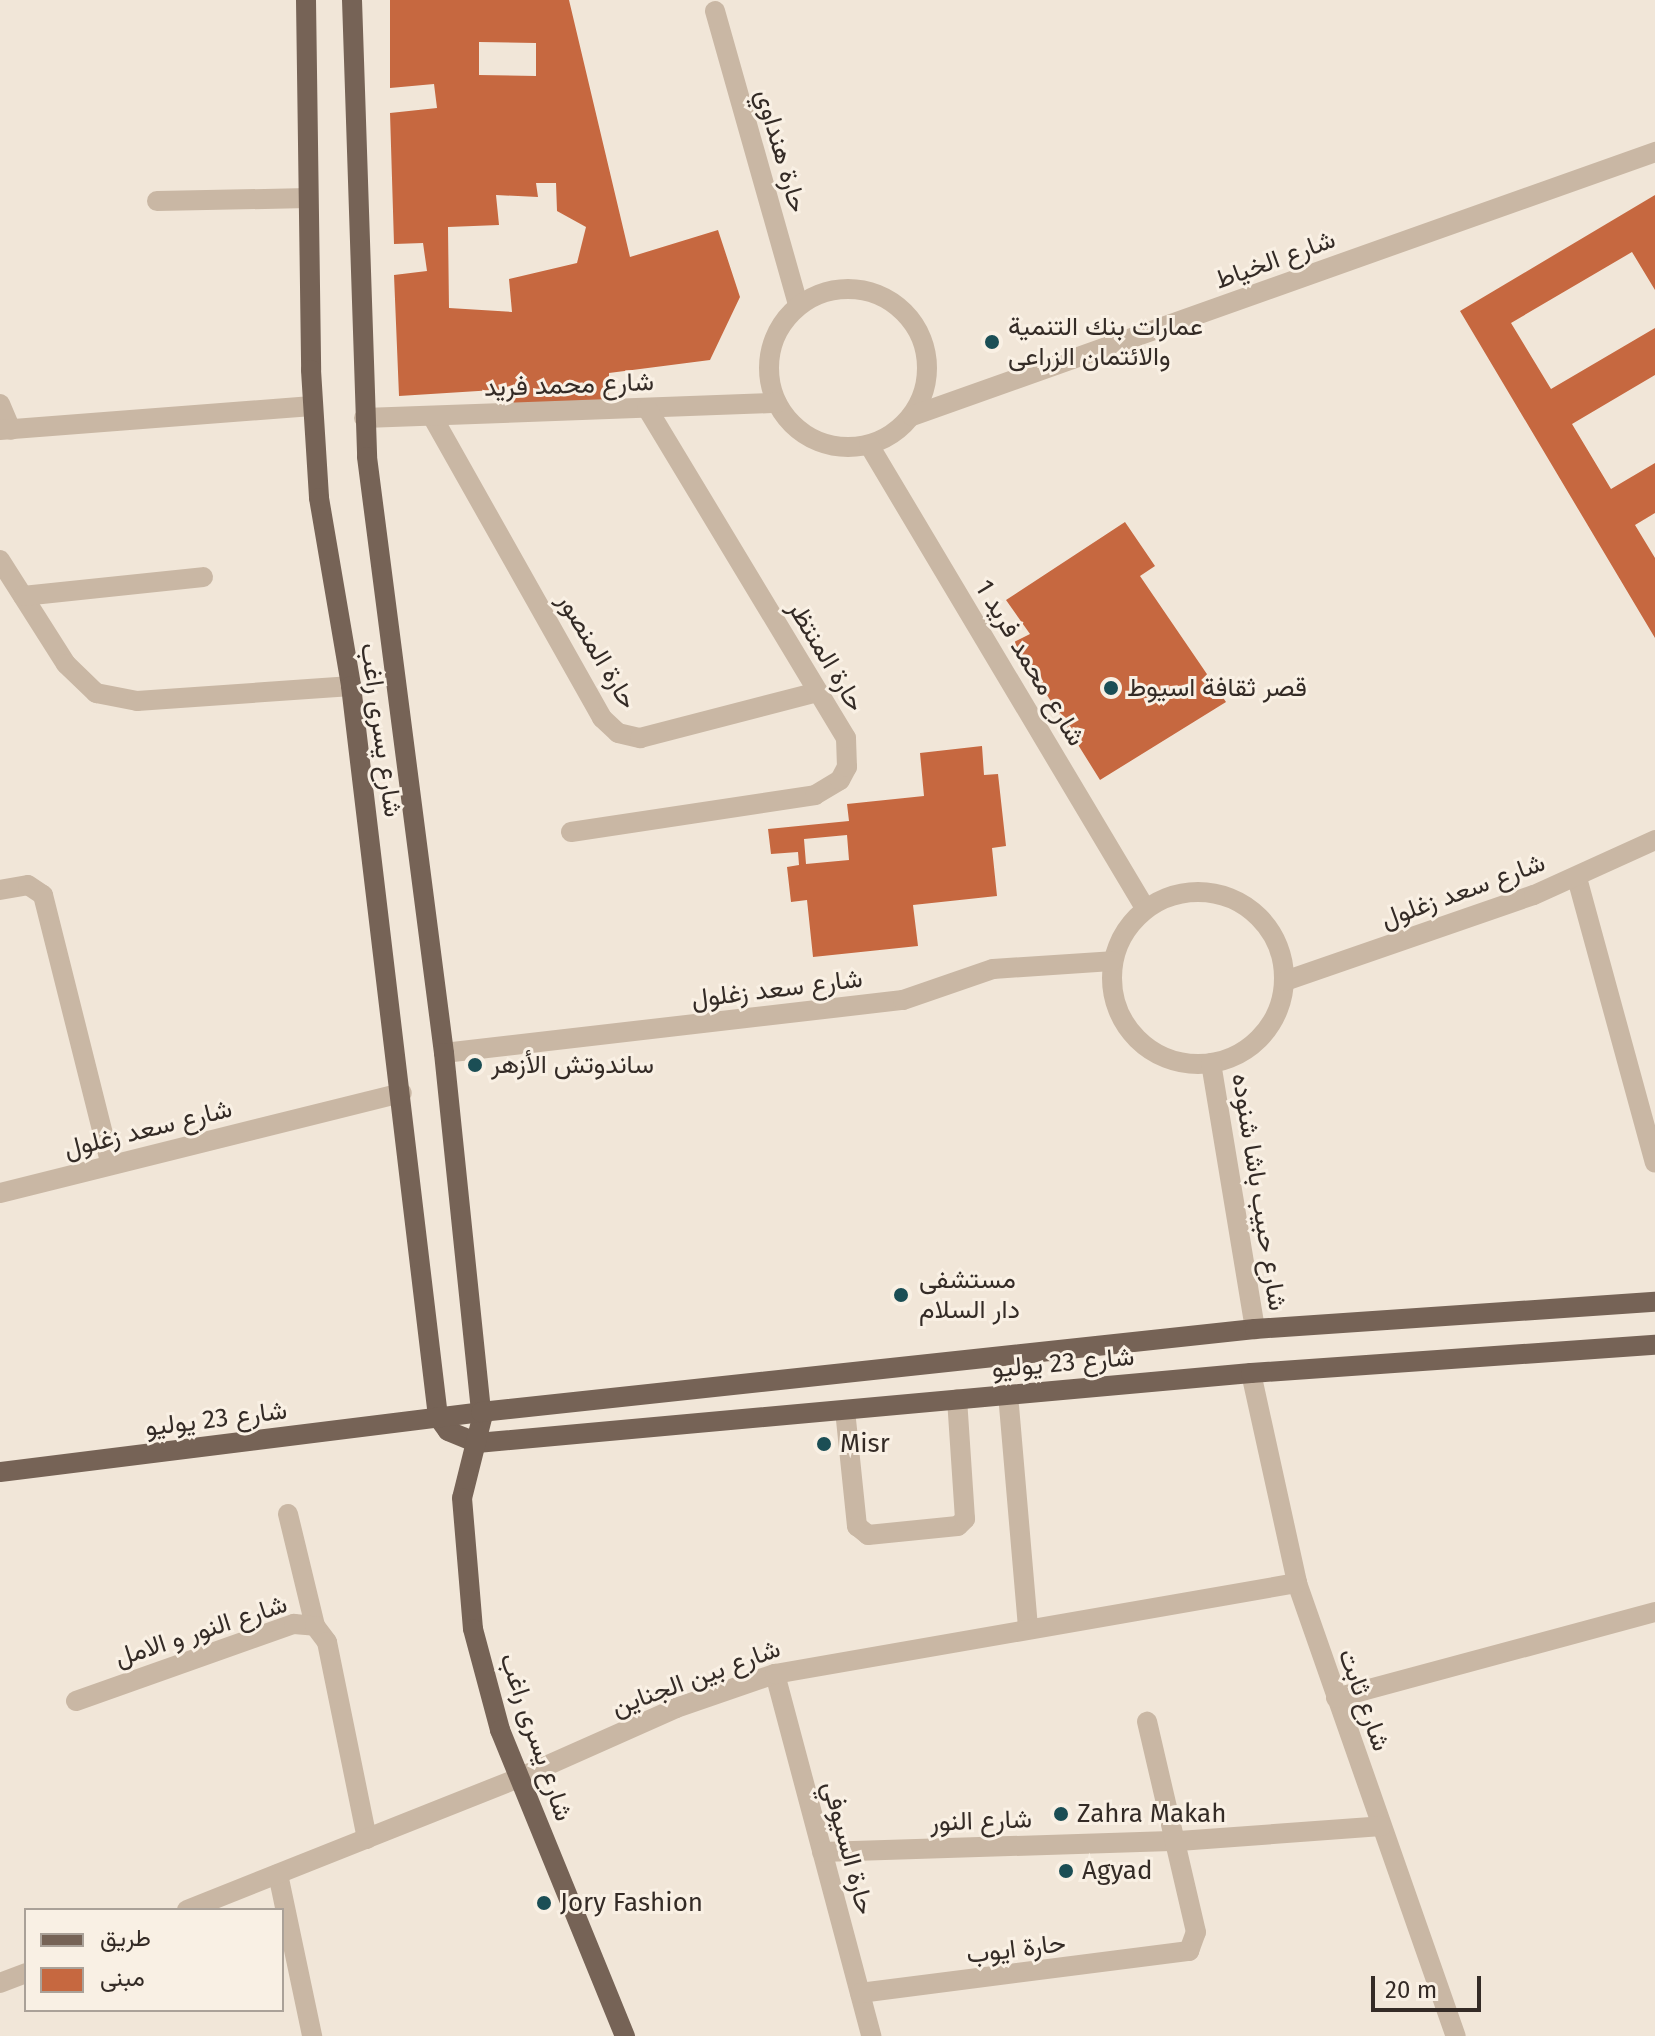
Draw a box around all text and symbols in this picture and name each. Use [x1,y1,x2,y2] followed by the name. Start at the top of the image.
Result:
[749,86,813,216] street label: حارة هنداوي
[1211,224,1339,296] street label: شارع الخياط
[1008,311,1203,372] place label: عمارات بنك التنمية والائتمان الزراعى
[983,333,1001,351] marker: عمارات بنك التنمية والائتمان الزراعى
[483,366,655,404] street label: شارع محمد فريد
[968,574,1092,752] street label: شارع محمد فريد 1
[550,587,644,715] street label: حارة المنصور
[781,595,871,717] street label: حارة المنتظر
[353,641,409,819] street label: شارع يسرى راغب
[1127,672,1307,704] place label: قصر ثقافة اسيوط
[1102,679,1120,697] marker: قصر ثقافة اسيوط
[1377,847,1549,935] street label: شارع سعد زغلول
[690,963,864,1015] street label: شارع سعد زغلول
[491,1049,654,1081] place label: ساندوتش الأزهر
[466,1056,484,1074] marker: ساندوتش الأزهر
[1225,1071,1293,1313] street label: شارع حبيب باشا شنوده
[61,1093,235,1165] street label: شارع سعد زغلول
[919,1264,1020,1326] place label: مستشفى دار السلام
[890,1284,912,1306] marker: مستشفى دار السلام
[991,1341,1135,1385] street label: شارع 23 يوليو
[143,1395,289,1443] street label: شارع 23 يوليو
[840,1428,890,1460] place label: Misr
[815,1435,833,1453] marker: Misr
[111,1588,291,1674] street label: شارع النور و الامل
[607,1633,785,1723] street label: شارع بين الجناين
[1331,1645,1397,1755] street label: شارع ثابت
[493,1649,579,1825] street label: شارع يسرى راغب
[815,1778,881,1918] street label: حارة السيوفي
[1077,1798,1226,1830] place label: Zahra Makah
[930,1804,1032,1838] street label: شارع النور
[1052,1805,1070,1823] marker: Zahra Makah
[1082,1855,1152,1887] place label: Agyad
[1057,1862,1075,1880] marker: Agyad
[560,1887,703,1919] place label: Jory Fashion
[535,1894,553,1912] marker: Jory Fashion
[24,1908,284,2012] legend
[100,1924,151,1952] text: طريق
[965,1927,1067,1971] street label: حارة ايوب
[1375,1960,1485,2010] scale bar
[100,1964,145,1992] text: مبنى
[1385,1976,1437,2004] text: 20 m

